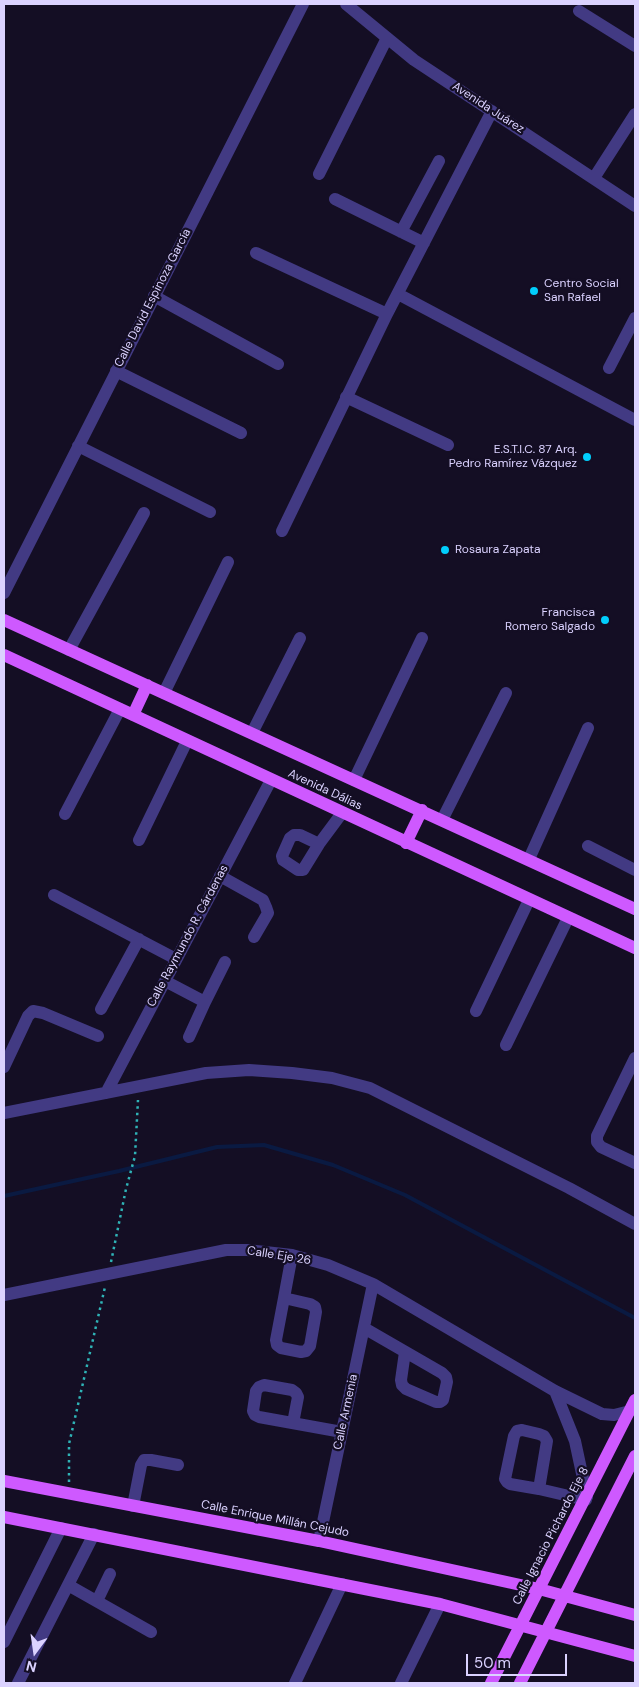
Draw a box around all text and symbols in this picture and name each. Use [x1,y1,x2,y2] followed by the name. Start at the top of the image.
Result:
[449,79,527,137] street label: Avenida Juárez
[112,226,194,370] street label: Calle David Espinoza García
[544,277,619,305] place label: Centro Social San Rafael
[528,285,540,297] marker: Centro Social San Rafael
[449,443,577,471] place label: E.S.T.I.C. 87 Arq. Pedro Ramírez Vázquez
[581,451,593,463] marker: E.S.T.I.C. 87 Arq. Pedro Ramírez Vázquez
[455,543,541,557] place label: Rosaura Zapata
[439,544,451,556] marker: Rosaura Zapata
[505,606,595,634] place label: Francisca Romero Salgado
[599,614,611,626] marker: Francisca Romero Salgado
[286,767,364,813] street label: Avenida Dálias
[144,863,232,1009] street label: Calle Raymundo R. Cárdenas
[246,1244,312,1268] street label: Calle Eje 26
[331,1373,361,1451] street label: Calle Armenia
[510,1465,592,1607] street label: Calle Ignacio Pichardo Eje 8
[200,1498,350,1540] street label: Calle Enrique Millán Cejudo
[10,1627,60,1677] north arrow
[469,1644,570,1676] scale bar
[474,1653,511,1673] text: 50 m
[24,1657,39,1677] text: N

